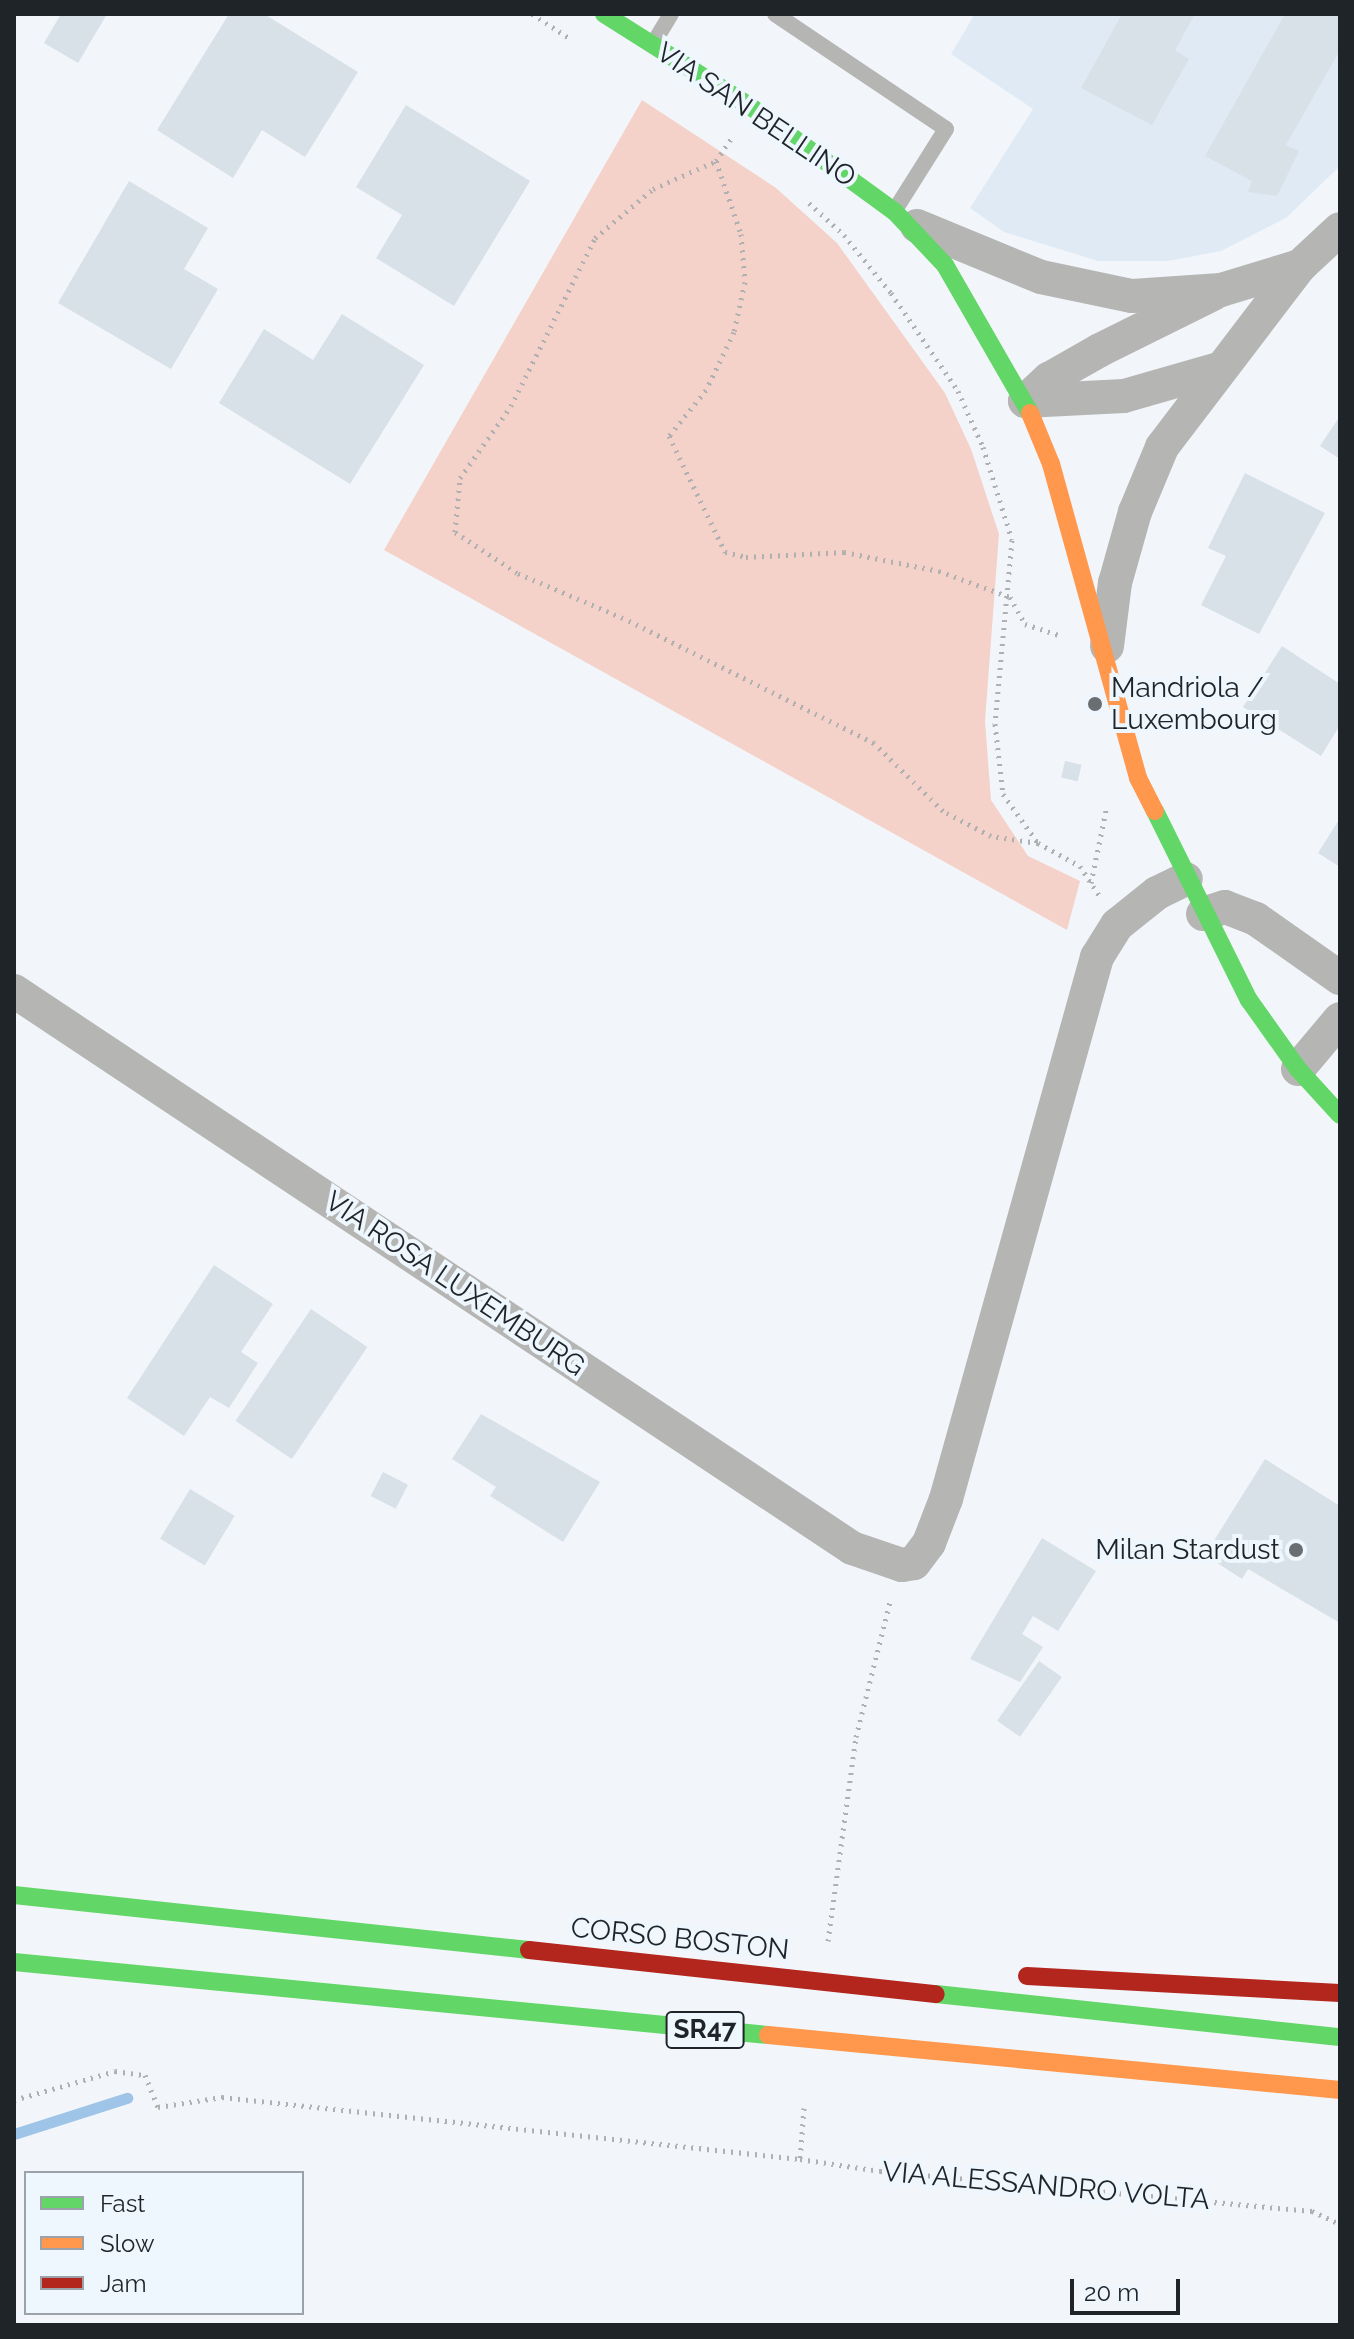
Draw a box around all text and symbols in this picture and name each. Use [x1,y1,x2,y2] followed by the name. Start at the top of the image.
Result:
[649,36,863,194] street label: VIA SAN BELLINO
[1111,671,1277,737] place label: Mandriola / Luxembourg
[1086,695,1104,713] marker: Mandriola / Luxembourg
[318,1184,592,1384] street label: VIA ROSA LUXEMBURG
[1095,1533,1280,1567] place label: Milan Stardust
[1287,1541,1305,1559] marker: Milan Stardust
[569,1911,791,1967] street label: CORSO BOSTON
[665,2008,745,2052] road number: SR47
[879,2155,1213,2217] street label: VIA ALESSANDRO VOLTA
[24,2171,304,2315] legend
[100,2189,145,2218] text: Fast
[100,2229,154,2258] text: Slow
[1074,2263,1184,2313] scale bar
[100,2269,146,2298] text: Jam
[1084,2278,1139,2307] text: 20 m

